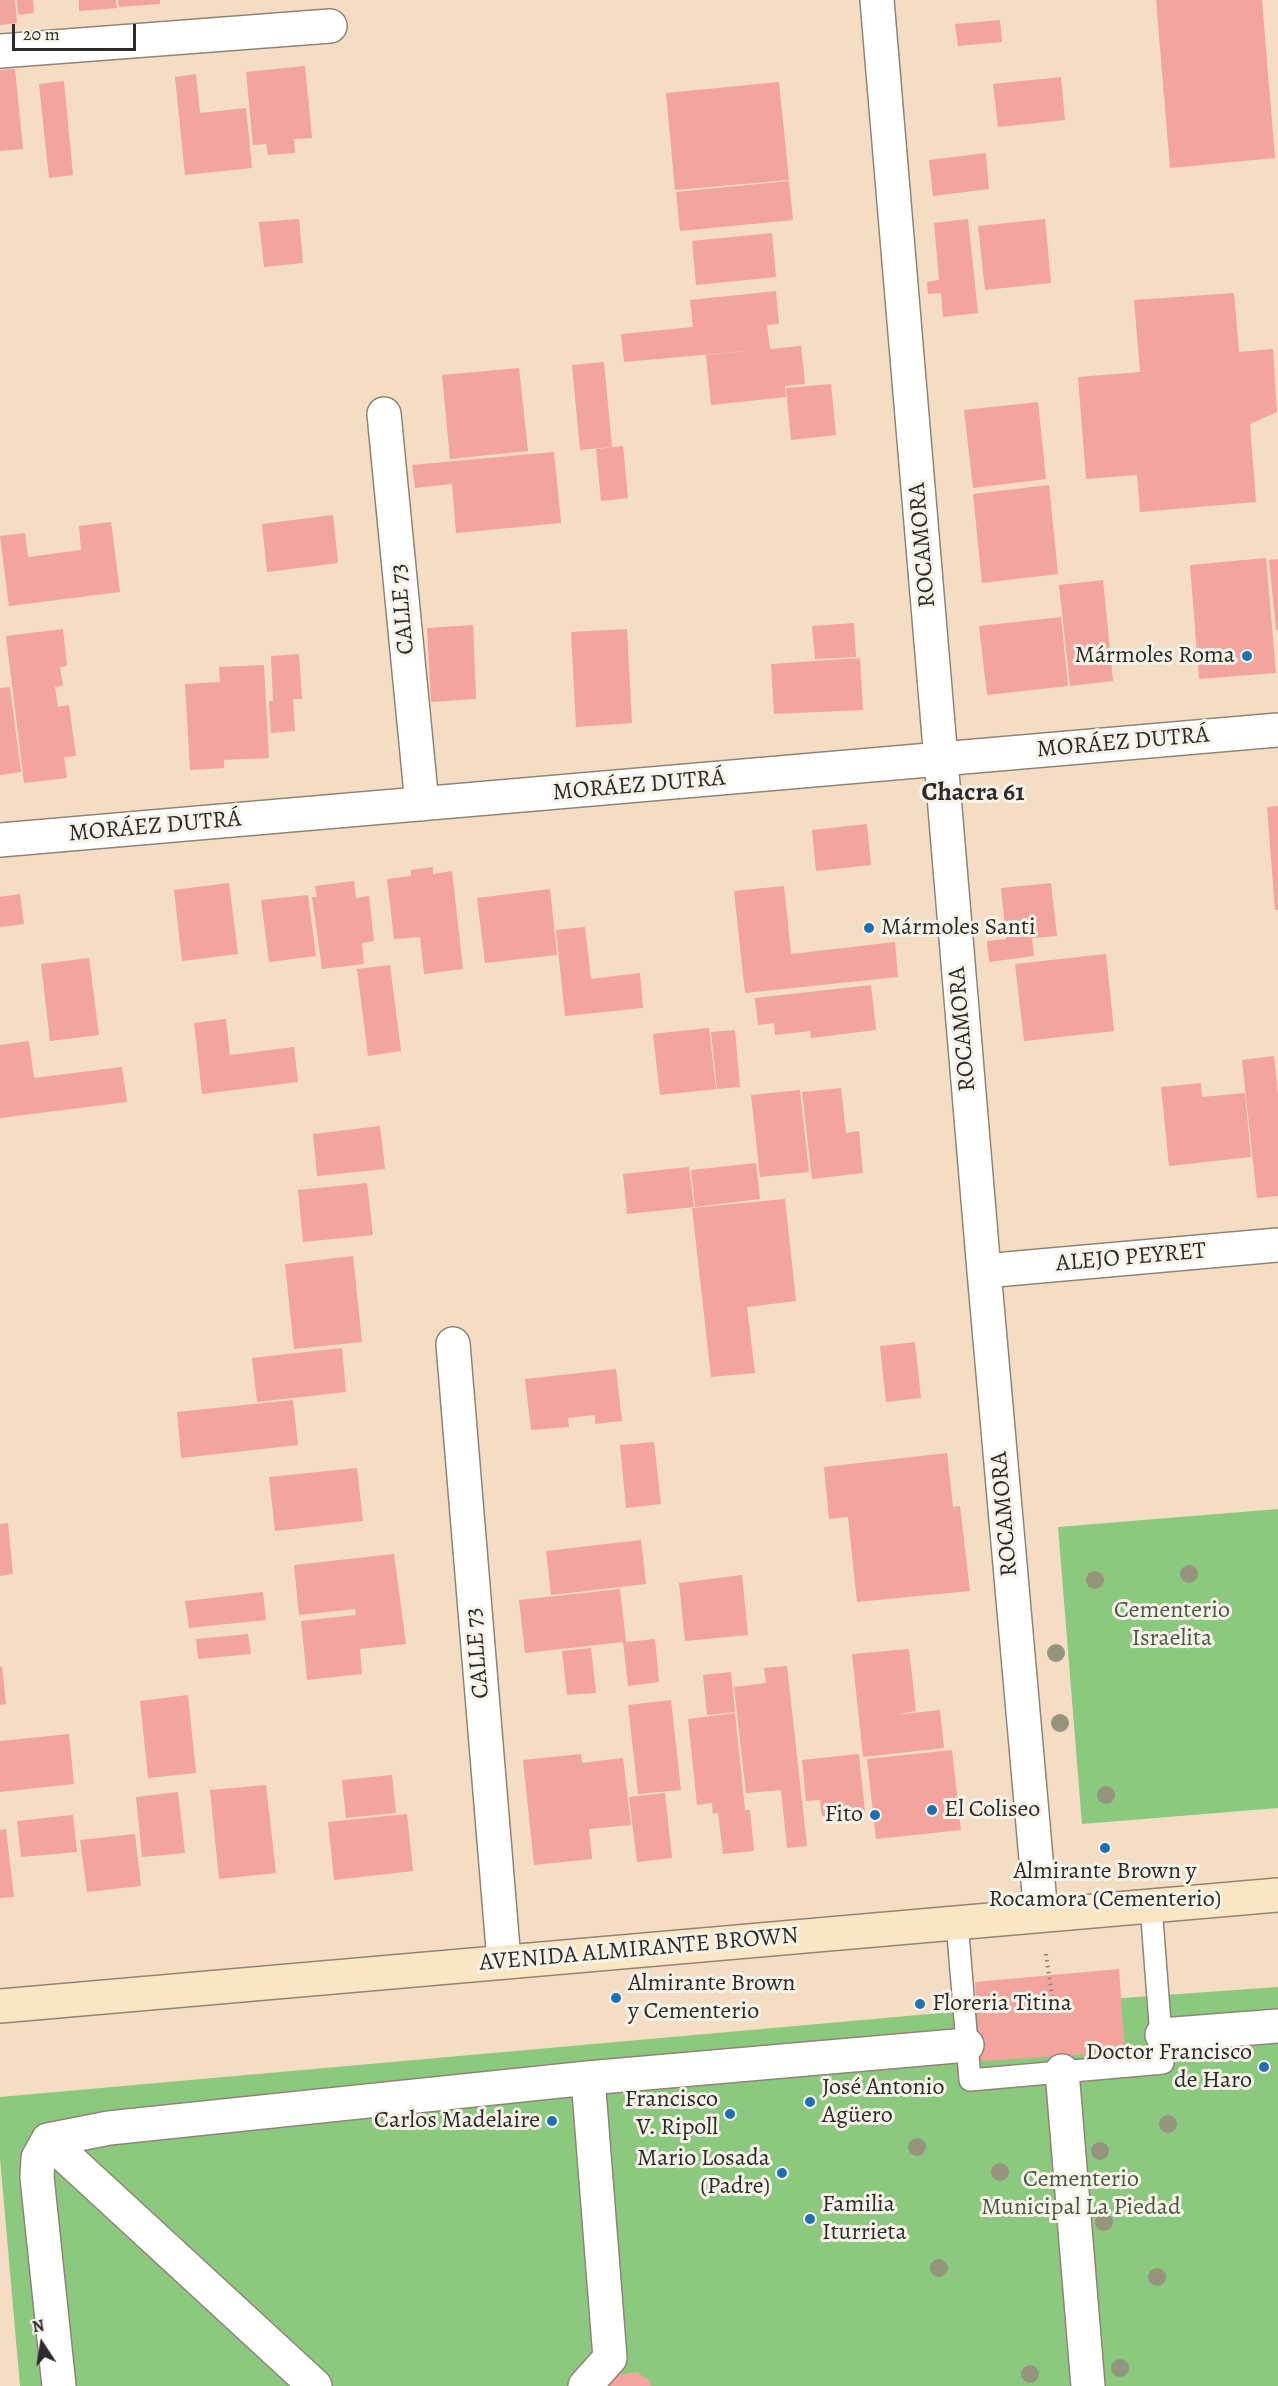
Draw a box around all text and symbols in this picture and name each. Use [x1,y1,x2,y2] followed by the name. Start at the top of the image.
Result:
[15,12,140,50] scale bar
[23,22,60,46] text: 20 m
[903,481,943,609] street label: ROCAMORA
[385,562,421,656] street label: CALLE 73
[1075,642,1235,670] place label: Mármoles Roma
[1240,649,1254,663] marker: Mármoles Roma
[1036,721,1210,765] street label: MORÁEZ DUTRÁ
[552,764,726,808] street label: MORÁEZ DUTRÁ
[922,778,1024,810] district label: Chacra 61
[68,805,242,849] street label: MORÁEZ DUTRÁ
[881,914,1036,942] place label: Mármoles Santi
[862,921,876,935] marker: Mármoles Santi
[943,965,983,1093] street label: ROCAMORA
[1055,1237,1207,1279] street label: ALEJO PEYRET
[985,1450,1025,1578] street label: ROCAMORA
[1114,1597,1230,1653] park label: Cementerio Israelita
[460,1606,496,1700] street label: CALLE 73
[944,1796,1040,1824] place label: El Coliseo
[825,1801,863,1829] place label: Fito
[925,1803,939,1817] marker: El Coliseo
[868,1808,882,1822] marker: Fito
[1098,1841,1112,1855] marker: Almirante Brown y Rocamora (Cementerio)
[989,1858,1221,1914] place label: Almirante Brown y Rocamora (Cementerio)
[478,1922,800,1978] street label: AVENIDA ALMIRANTE BROWN
[628,1970,796,2026] place label: Almirante Brown y Cementerio
[932,1990,1072,2018] place label: Floreria Titina
[609,1991,623,2005] marker: Almirante Brown y Cementerio
[913,1997,927,2011] marker: Floreria Titina
[1086,2039,1252,2095] place label: Doctor Francisco de Haro
[1257,2060,1271,2074] marker: Doctor Francisco de Haro
[822,2074,944,2130] place label: José Antonio Agüero
[625,2086,718,2142] place label: Francisco V. Ripoll
[803,2095,817,2109] marker: José Antonio Agüero
[374,2107,540,2135] place label: Carlos Madelaire
[723,2107,737,2121] marker: Francisco V. Ripoll
[545,2114,559,2128] marker: Carlos Madelaire
[637,2145,770,2201] place label: Mario Losada (Padre)
[775,2166,789,2180] marker: Mario Losada (Padre)
[981,2166,1181,2222] park label: Cementerio Municipal La Piedad
[822,2191,907,2247] place label: Familia Iturrieta
[803,2212,817,2226] marker: Familia Iturrieta
[12,2314,72,2374] north arrow
[30,2314,46,2338] text: N

